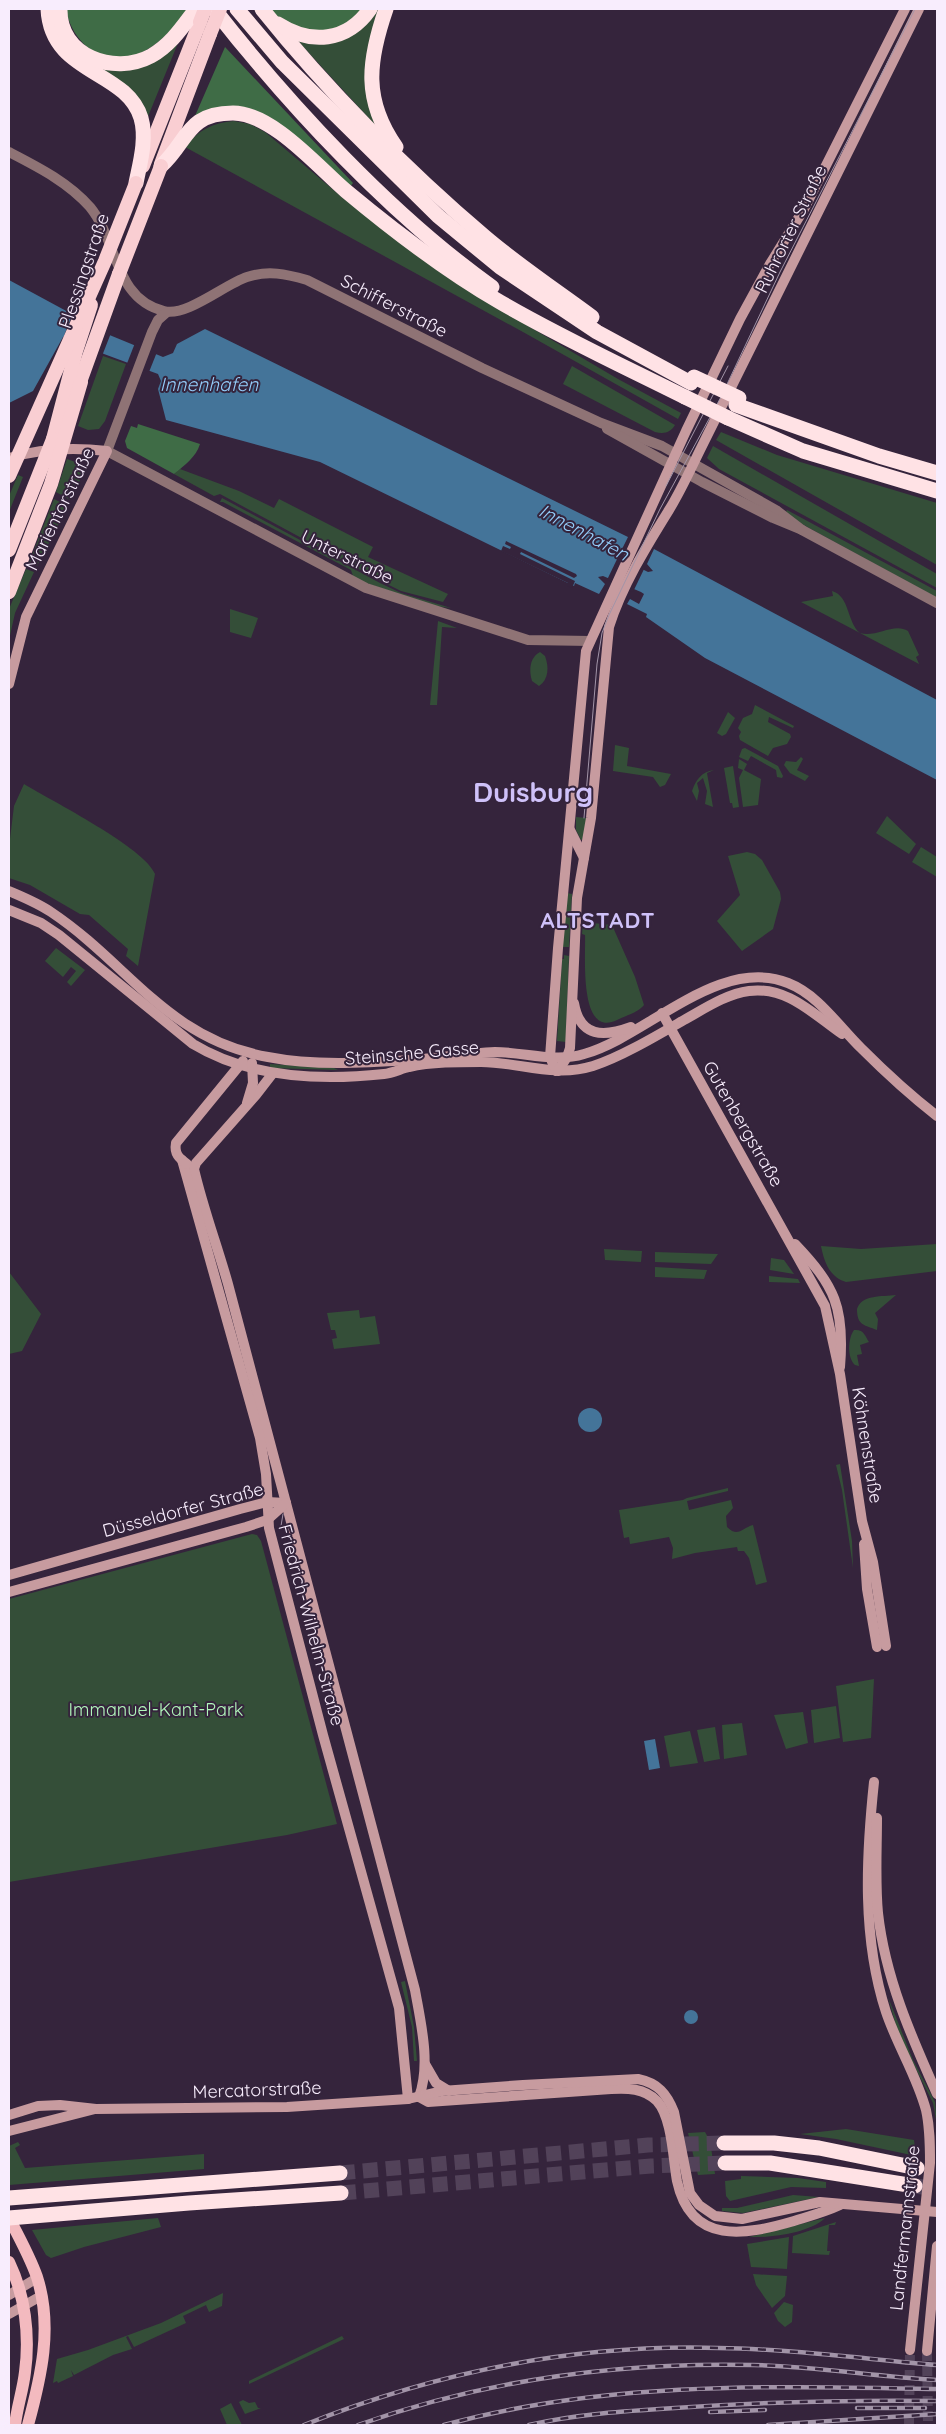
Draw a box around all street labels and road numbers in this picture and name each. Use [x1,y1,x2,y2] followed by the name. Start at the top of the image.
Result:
[750,161,831,297] street label: Ruhrorter Straße
[53,210,114,331] street label: Plessingstraße
[337,269,451,342] street label: Schifferstraße
[20,443,99,574] street label: Marientorstraße
[297,524,397,589] street label: Unterstraße
[344,1035,480,1070] street label: Steinsche Gasse
[698,1057,789,1191] street label: Gutenbergstraße
[847,1385,888,1505] street label: Köhnenstraße
[100,1477,266,1542] street label: Düsseldorfer Straße
[274,1522,349,1728] street label: Friedrich-Wilhelm-Straße
[192,2076,322,2103] street label: Mercatorstraße
[884,2144,925,2312] street label: Landfermannstraße

